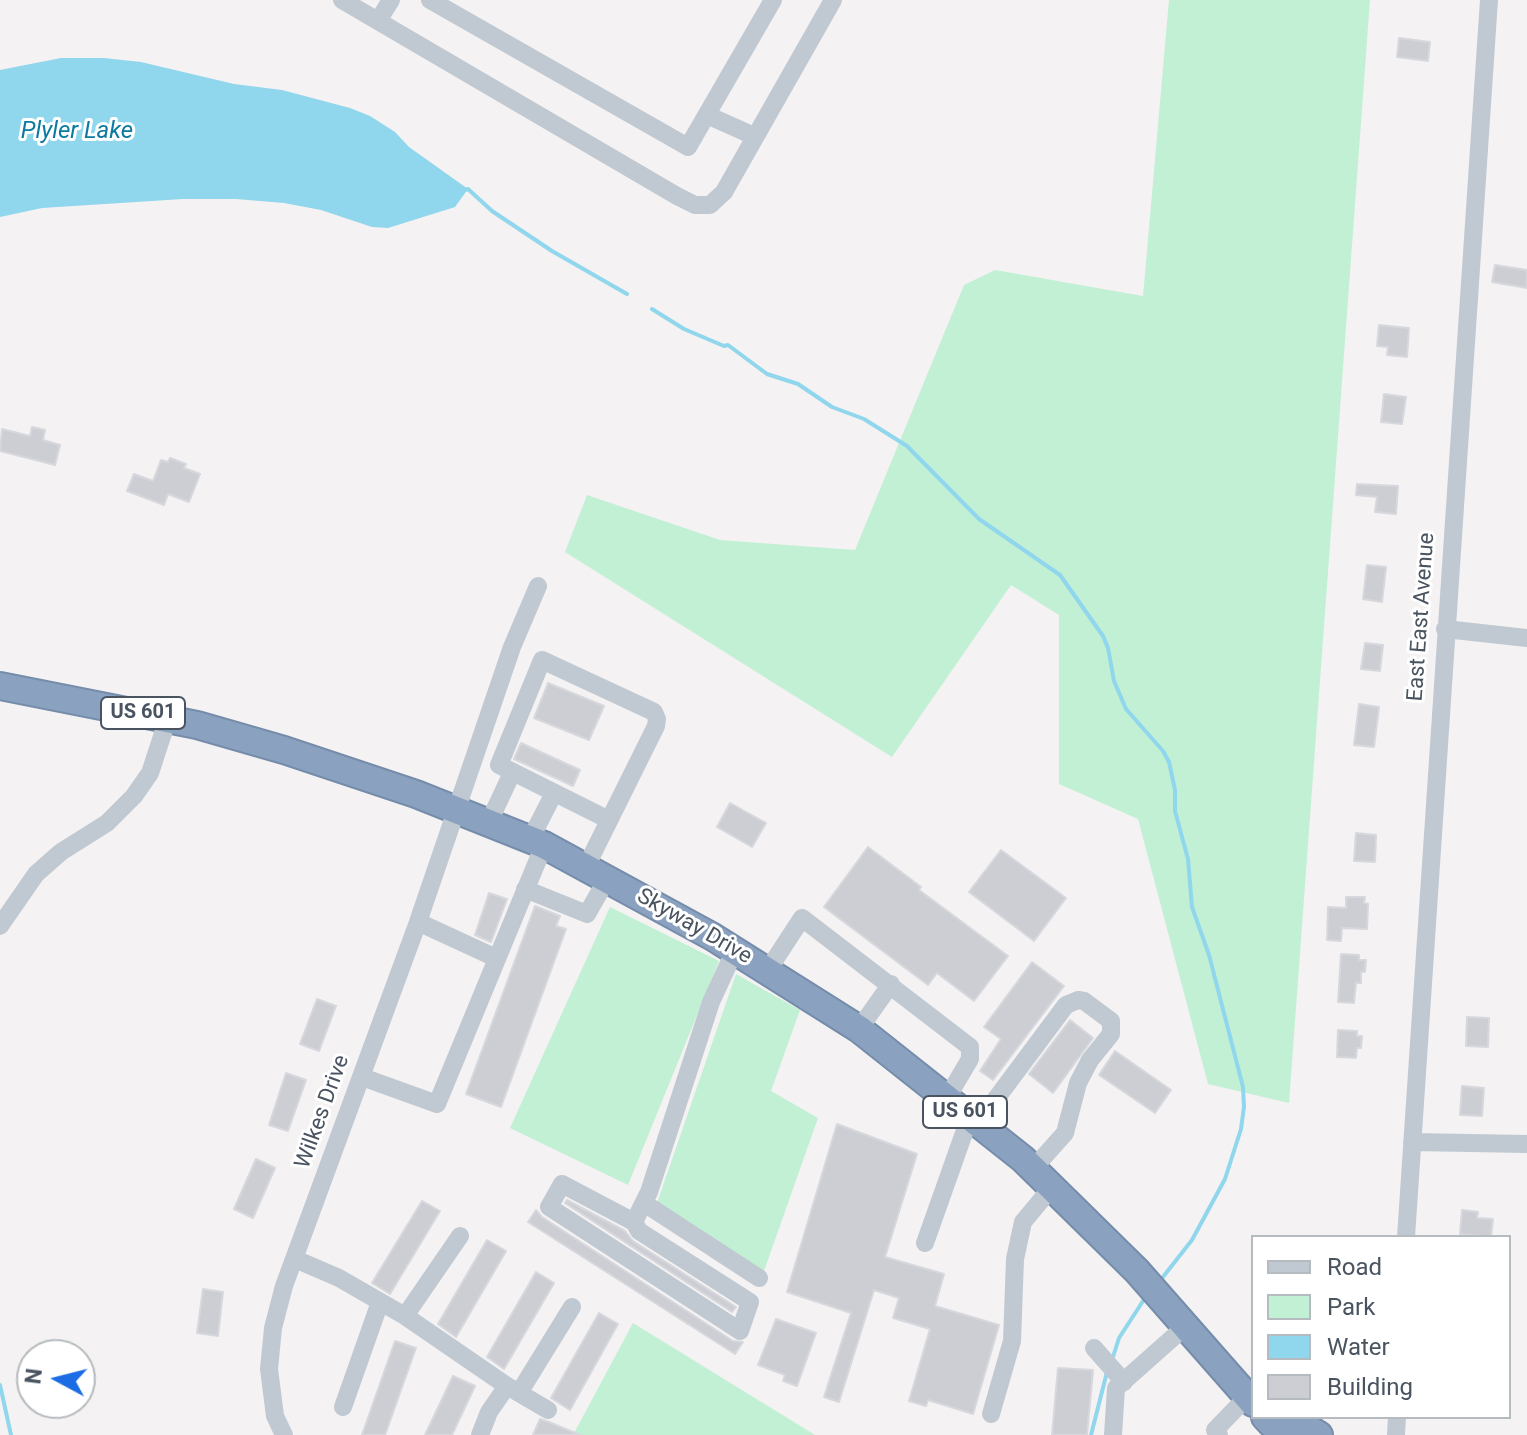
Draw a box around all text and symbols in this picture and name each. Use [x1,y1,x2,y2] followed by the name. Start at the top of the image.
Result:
[21,118,133,146] water label: Plyler Lake
[1403,532,1441,702] street label: East East Avenue
[101,697,185,729] road number: US 601
[632,884,756,970] street label: Skyway Drive
[290,1052,356,1172] street label: Wilkes Drive
[923,1096,1007,1128] road number: US 601
[1251,1235,1511,1419] legend
[1327,1253,1382,1281] text: Road
[1327,1293,1375,1321] text: Park
[1327,1333,1390,1361] text: Water
[16,1339,96,1419] north arrow
[20,1367,47,1385] text: N
[1327,1373,1413,1401] text: Building

